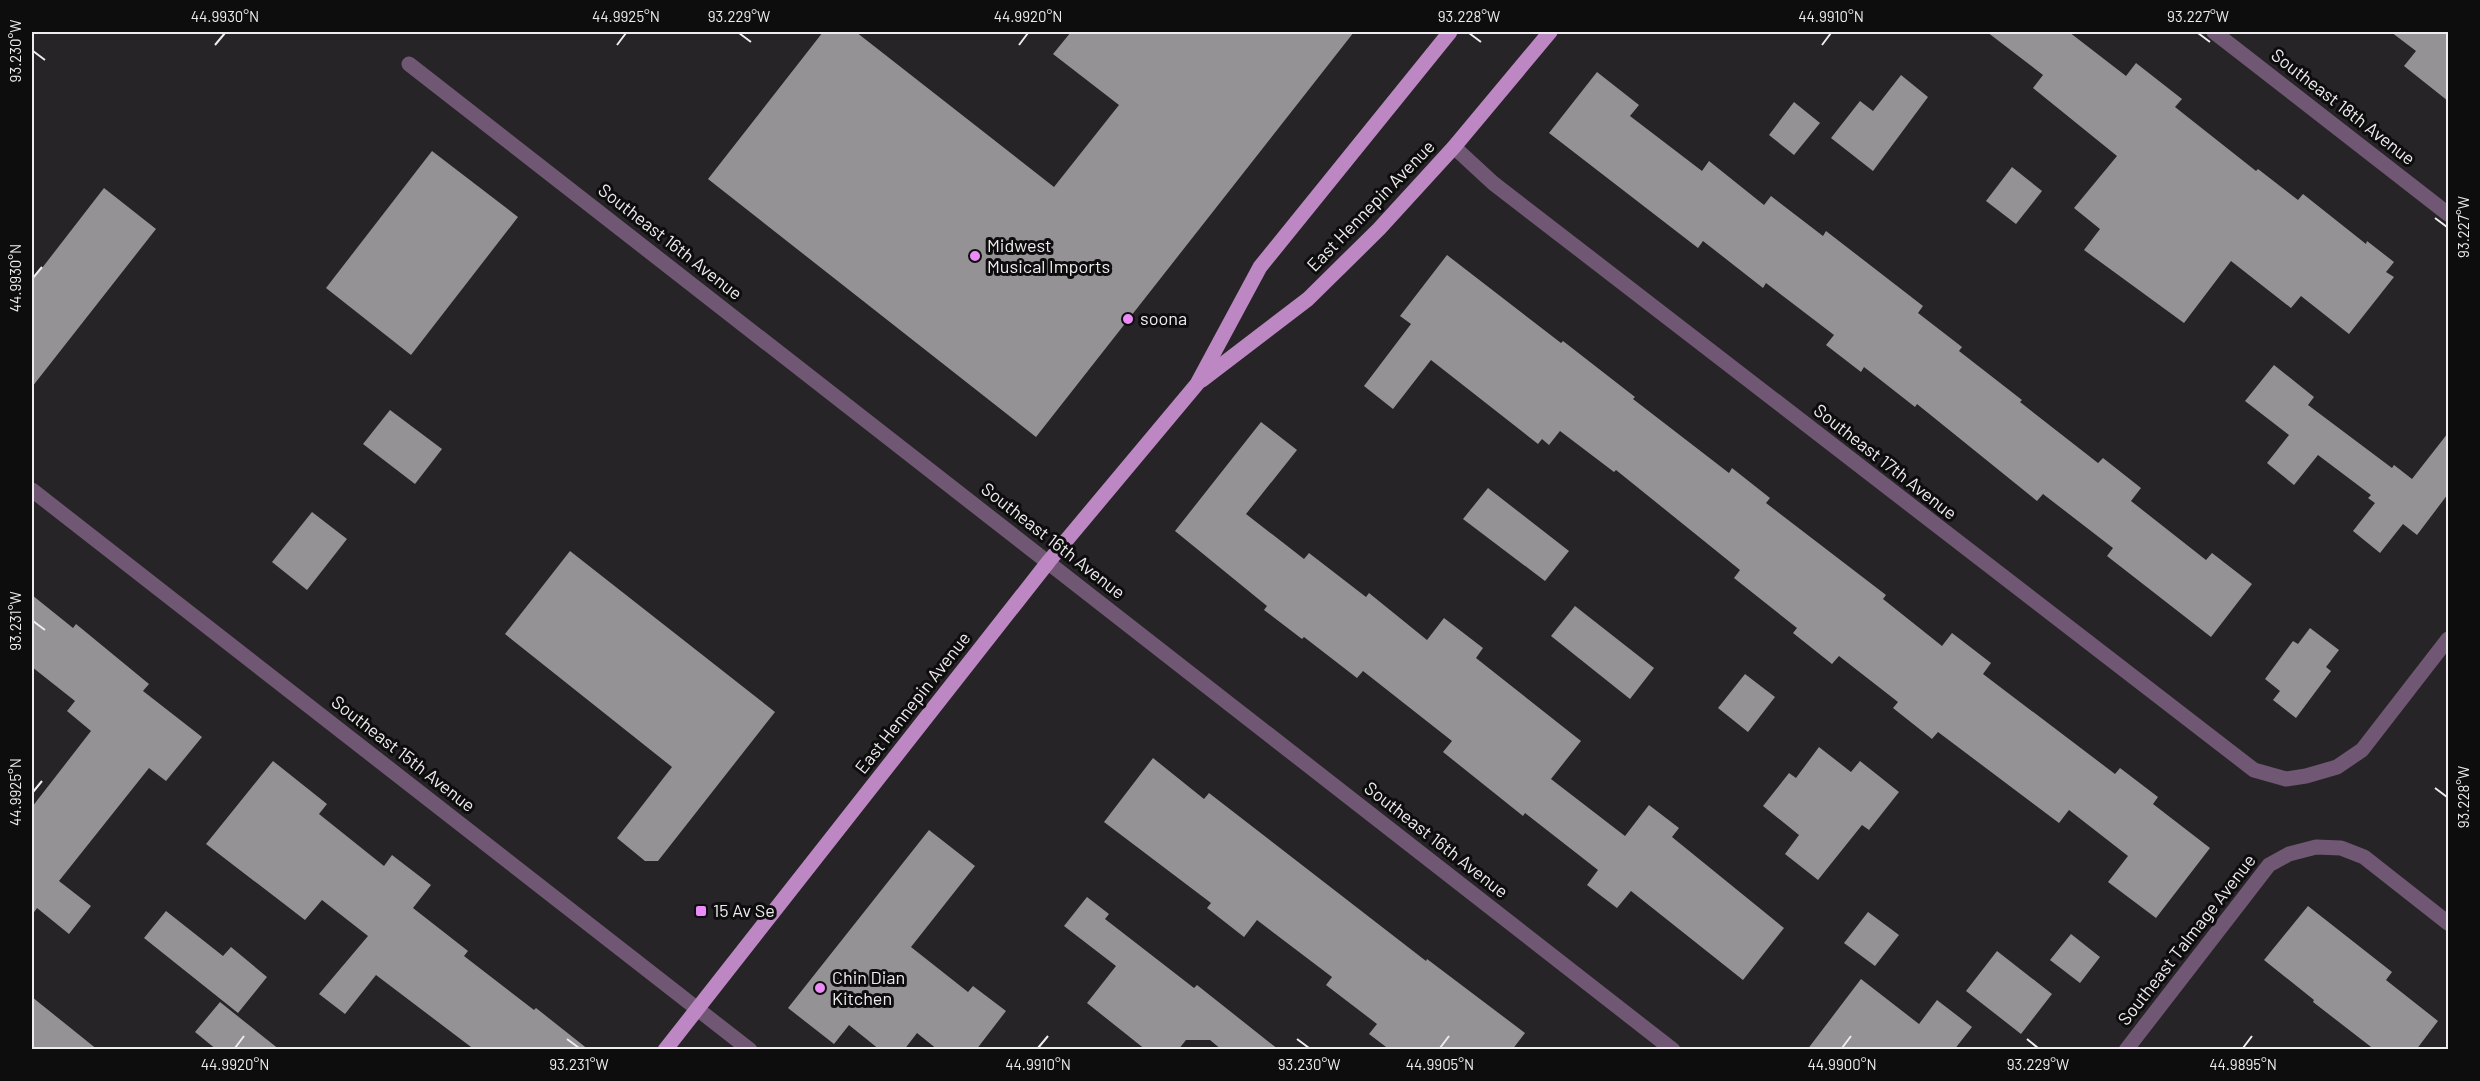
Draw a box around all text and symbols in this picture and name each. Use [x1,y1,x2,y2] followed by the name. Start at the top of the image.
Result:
[191,7,259,25] text: 44.9930°N
[592,7,660,25] text: 44.9925°N
[708,7,770,25] text: 93.229°W
[994,7,1062,25] text: 44.9920°N
[1438,7,1500,25] text: 93.228°W
[1798,7,1864,25] text: 44.9910°N
[2167,7,2229,25] text: 93.227°W
[6,20,24,82] text: 93.230°W
[2267,43,2420,169] street label: Southeast 18th Avenue
[1302,135,1439,276] street label: East Hennepin Avenue
[594,178,747,304] street label: Southeast 16th Avenue
[2454,196,2472,258] text: 93.227°W
[987,234,1110,277] place label: Midwest Musical Imports
[6,244,24,312] text: 44.9930°N
[968,249,982,263] marker: Midwest Musical Imports
[1140,307,1187,329] place label: soona
[1121,312,1135,326] marker: soona
[1810,399,1962,524] street label: Southeast 17th Avenue
[977,477,1130,603] street label: Southeast 16th Avenue
[6,591,24,651] text: 93.231°W
[850,627,974,778] street label: East Hennepin Avenue
[327,690,480,816] street label: Southeast 15th Avenue
[6,758,24,826] text: 44.9925°N
[2454,766,2472,828] text: 93.228°W
[1360,776,1513,902] street label: Southeast 16th Avenue
[2113,849,2260,1029] street label: Southeast Talmage Avenue
[713,899,775,921] place label: 15 Av Se
[694,904,708,918] marker: 15 Av Se
[832,966,905,1009] place label: Chin Dian Kitchen
[813,981,827,995] marker: Chin Dian Kitchen
[201,1055,269,1073] text: 44.9920°N
[549,1055,609,1073] text: 93.231°W
[1005,1055,1071,1073] text: 44.9910°N
[1278,1055,1340,1073] text: 93.230°W
[1406,1055,1474,1073] text: 44.9905°N
[1807,1055,1877,1073] text: 44.9900°N
[2007,1055,2069,1073] text: 93.229°W
[2209,1055,2277,1073] text: 44.9895°N

